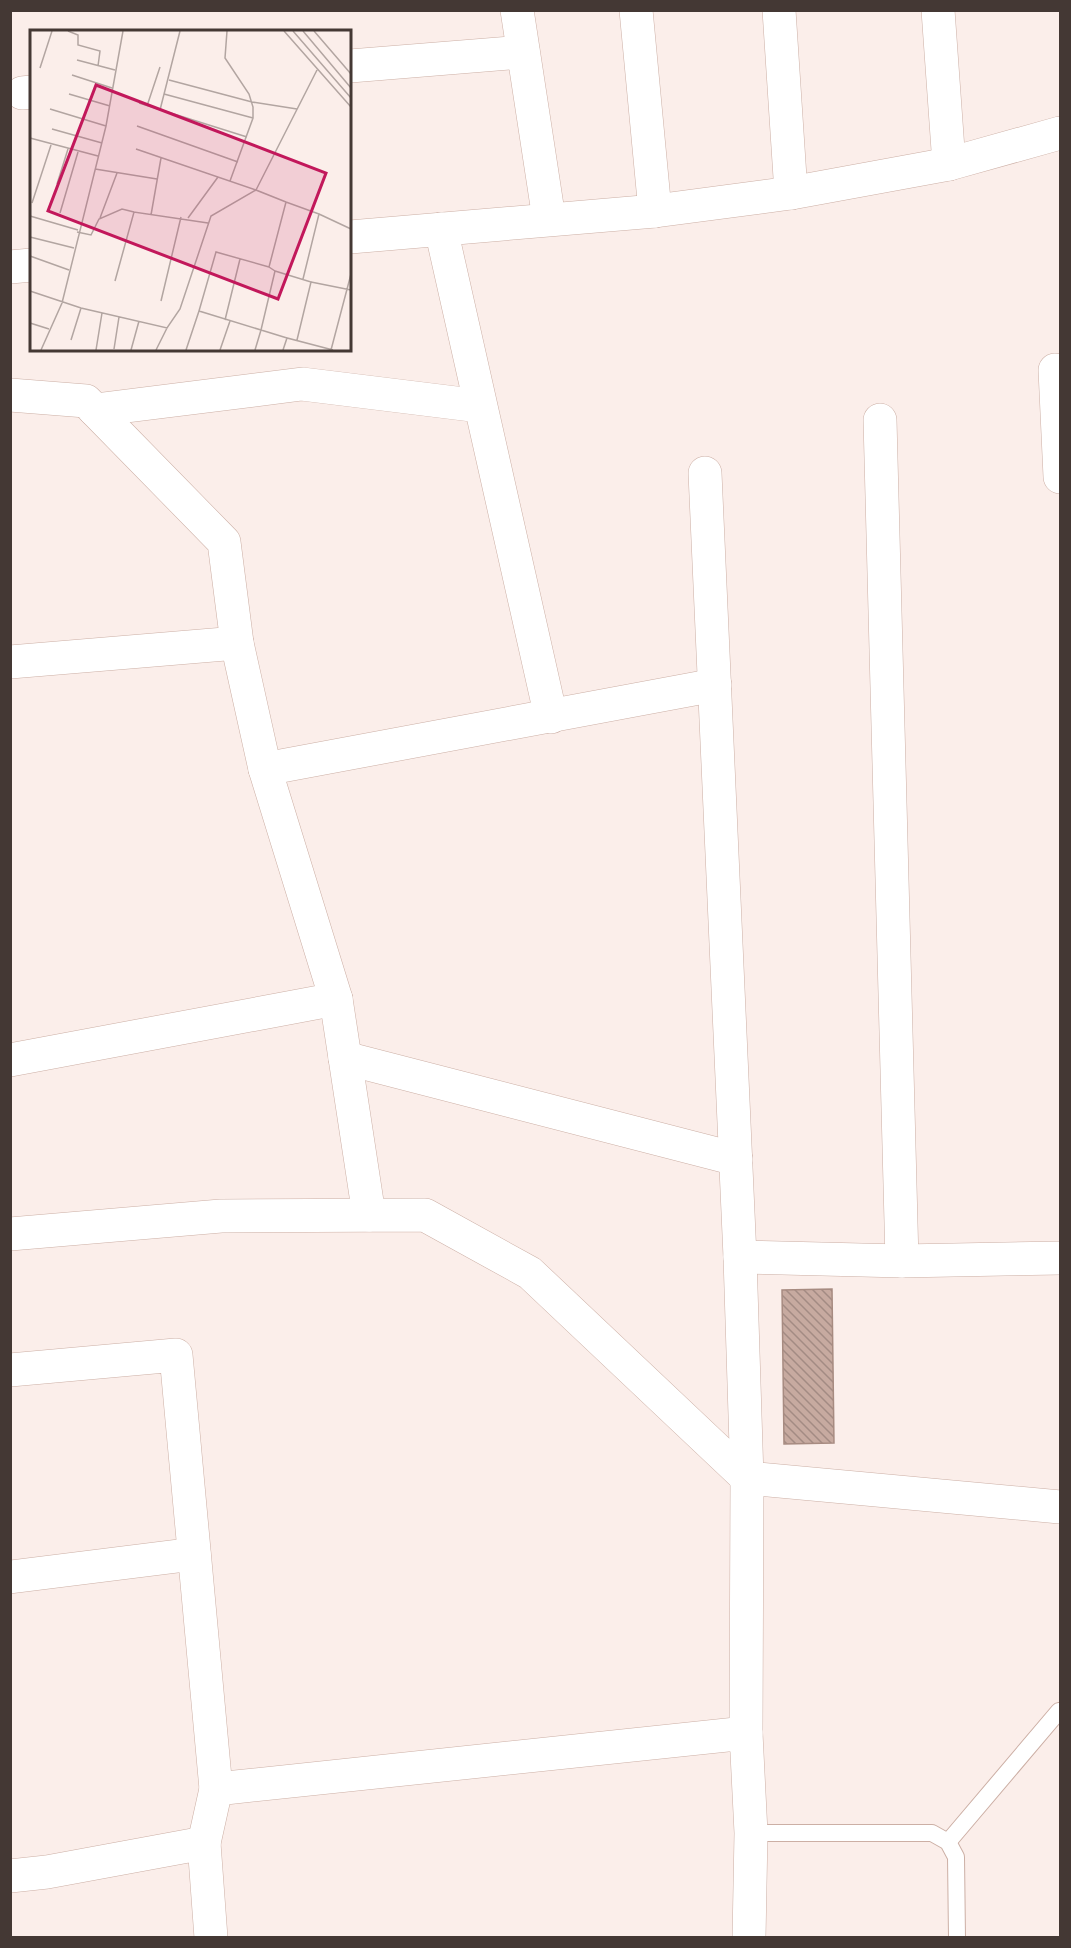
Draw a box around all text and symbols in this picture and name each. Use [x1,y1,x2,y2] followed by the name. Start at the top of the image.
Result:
[30,30,351,351] inset map

